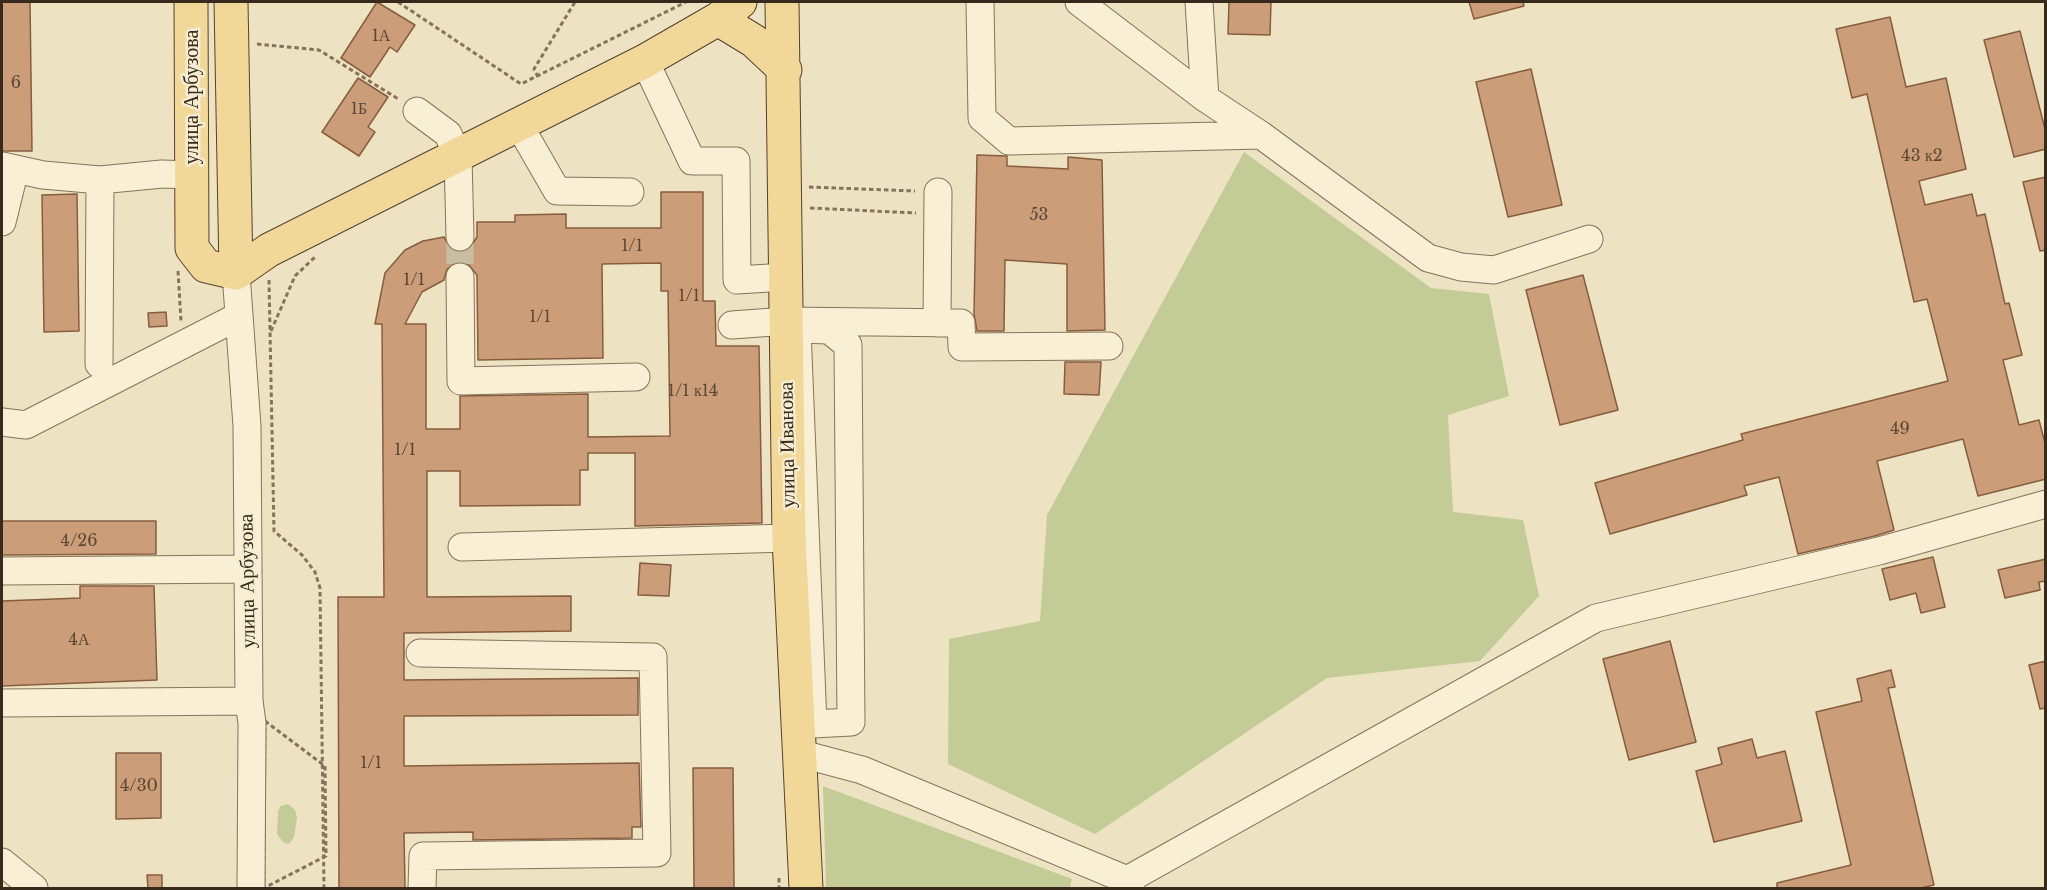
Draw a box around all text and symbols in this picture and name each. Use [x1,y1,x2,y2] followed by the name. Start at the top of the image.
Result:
[372,26,390,46] house number: 1А
[180,30,204,164] street label: улица Арбузова
[11,73,21,93] house number: 6
[351,99,367,119] house number: 1Б
[1901,146,1943,166] house number: 43 к2
[1030,205,1048,225] house number: 53
[621,236,643,256] house number: 1/1
[403,270,425,290] house number: 1/1
[678,286,700,306] house number: 1/1
[529,307,551,327] house number: 1/1
[668,381,718,401] house number: 1/1 к14
[775,382,801,508] street label: улица Иванова
[1890,419,1910,439] house number: 49
[394,440,416,460] house number: 1/1
[235,513,261,649] street label: улица Арбузова
[61,531,97,551] house number: 4/26
[69,630,89,650] house number: 4А
[360,753,382,773] house number: 1/1
[120,776,158,796] house number: 4/30

